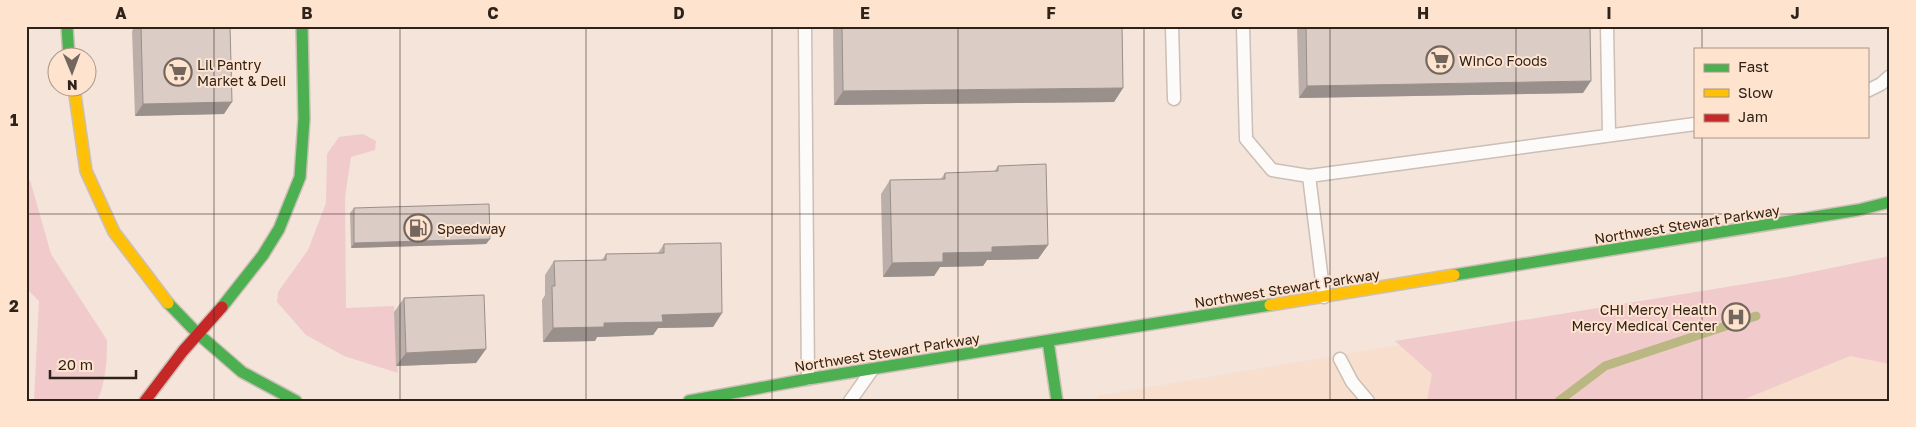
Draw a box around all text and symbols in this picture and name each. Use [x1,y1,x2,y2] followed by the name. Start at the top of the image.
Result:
[115,3,127,23] text: A
[301,3,313,23] text: B
[487,3,499,23] text: C
[673,3,685,23] text: D
[860,3,870,23] text: E
[1046,3,1056,23] text: F
[1231,3,1243,23] text: G
[1417,3,1429,23] text: H
[1606,3,1612,23] text: I
[1790,3,1800,23] text: J
[1425,45,1455,75] supermarket icon: WinCo Foods
[48,48,98,98] north arrow
[1694,48,1868,138] legend
[1459,52,1547,69] place label: WinCo Foods
[197,56,286,89] place label: Lil Pantry Market & Deli
[163,57,193,87] supermarket icon: Lil Pantry Market & Deli
[1738,57,1769,75] text: Fast
[67,77,78,94] text: N
[1738,83,1773,101] text: Slow
[1738,107,1768,125] text: Jam
[10,110,18,130] text: 1
[1593,201,1781,247] street label: Northwest Stewart Parkway
[403,213,433,243] fuel station icon: Speedway
[437,220,506,237] place label: Speedway
[1193,265,1381,311] street label: Northwest Stewart Parkway
[9,296,19,316] text: 2
[1571,301,1718,334] place label: CHI Mercy Health Mercy Medical Center
[1721,302,1751,332] hospital icon: CHI Mercy Health Mercy Medical Center
[793,329,981,375] street label: Northwest Stewart Parkway
[50,347,136,379] scale bar
[58,355,93,373] text: 20 m

